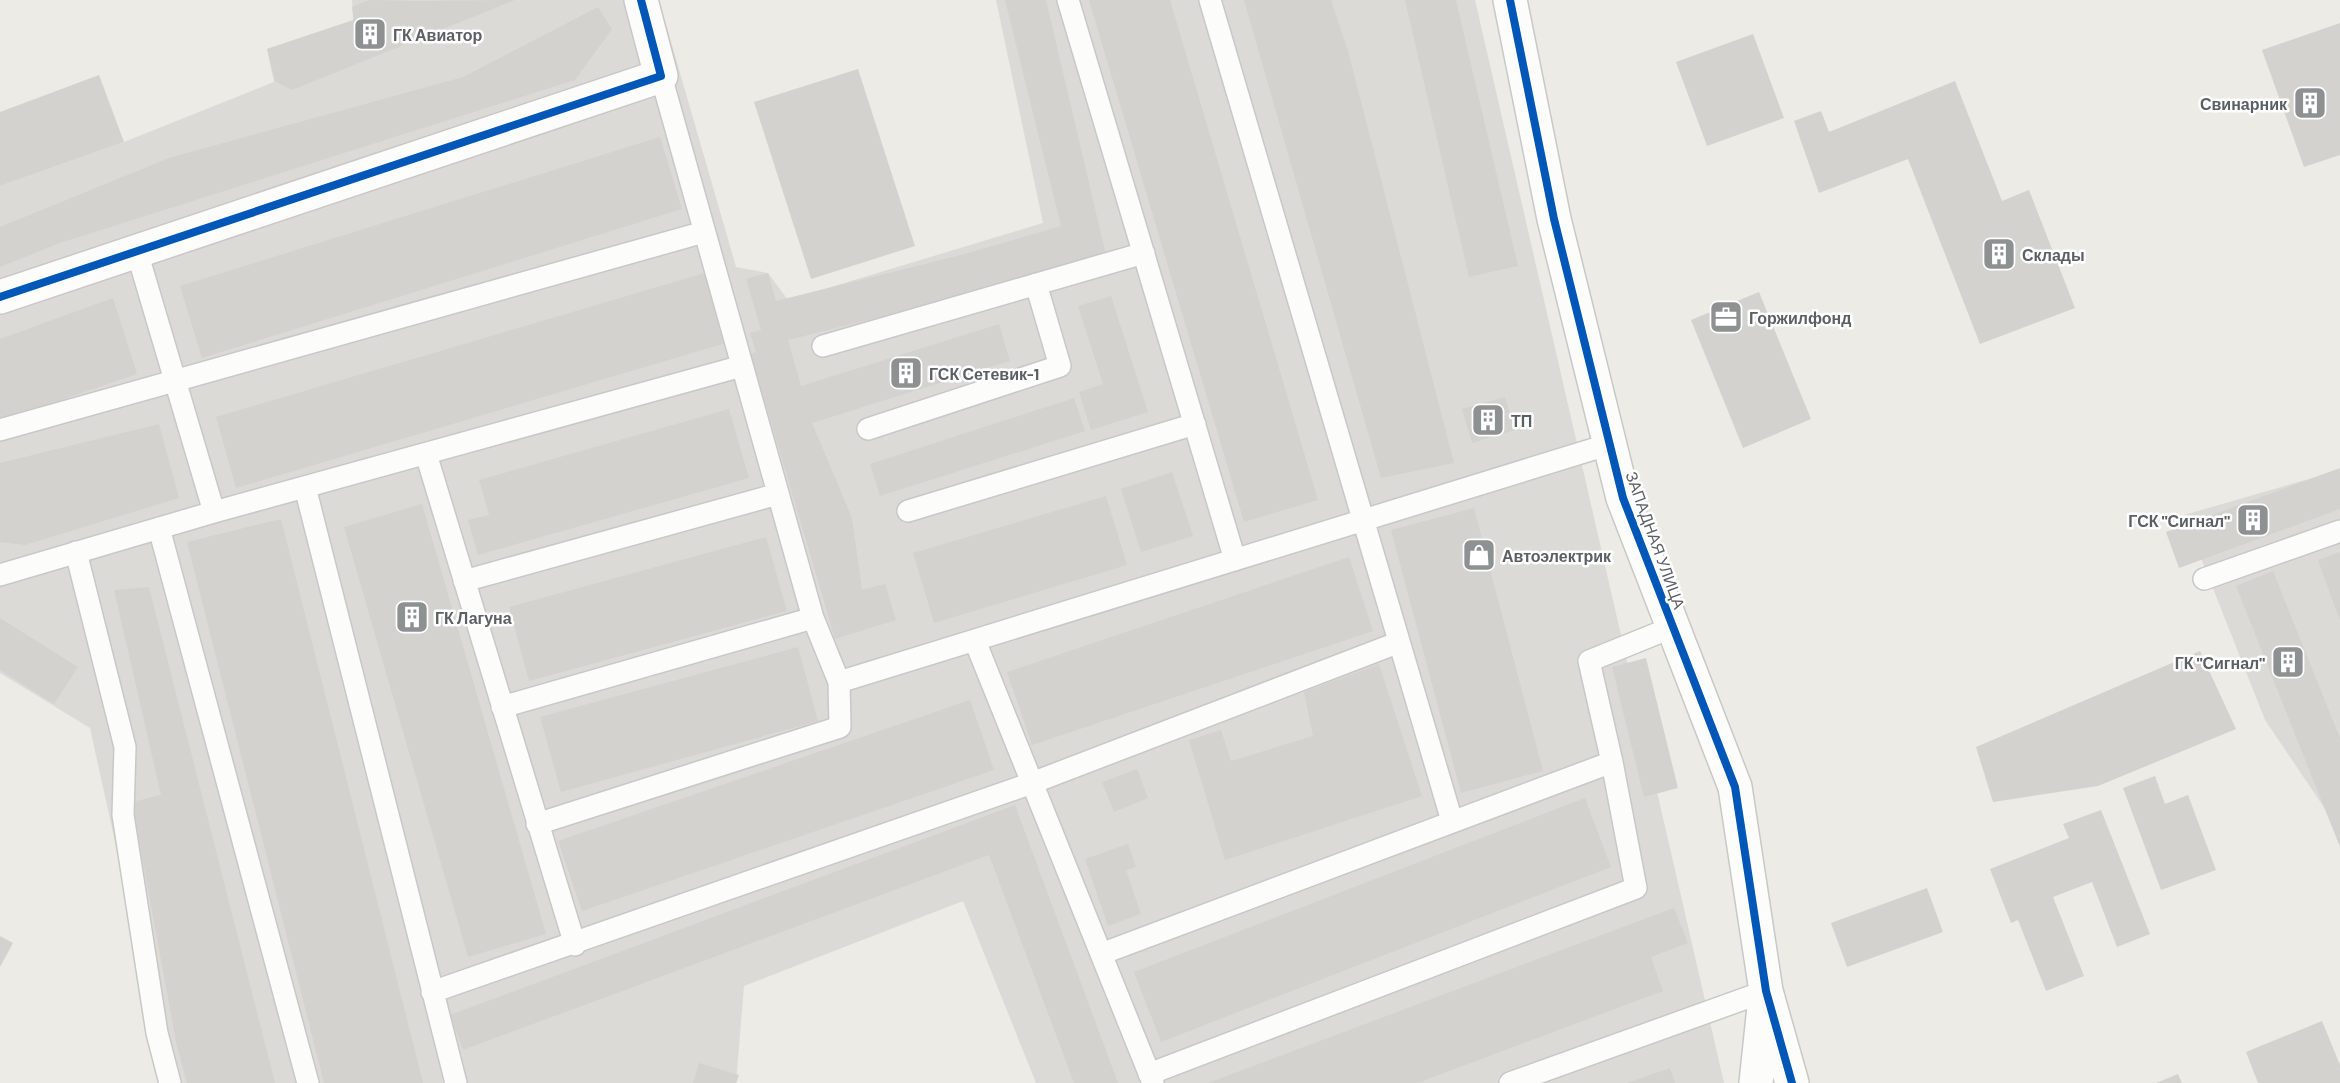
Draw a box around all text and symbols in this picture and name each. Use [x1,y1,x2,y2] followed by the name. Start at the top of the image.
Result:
[352,16,388,52] building icon: ГК Авиатор
[393,25,483,44] place label: ГК Авиатор
[2292,85,2328,121] building icon: Свинарник
[2200,94,2288,113] place label: Свинарник
[1981,236,2017,272] building icon: Склады
[2022,245,2085,264] place label: Склады
[1708,299,1744,335] office icon: Горжилфонд
[1749,308,1851,327] place label: Горжилфонд
[888,355,924,391] building icon: ГСК Сетевик-1
[929,364,1039,383] place label: ГСК Сетевик-1
[1470,402,1506,438] building icon: ТП
[1511,411,1532,430] place label: ТП
[1622,469,1690,612] street label: ЗАПАДНАЯ УЛИЦА
[2235,502,2271,538] building icon: ГСК "Сигнал"
[2128,511,2230,530] place label: ГСК "Сигнал"
[1461,537,1497,573] shop icon: Автоэлектрик
[1502,546,1612,565] place label: Автоэлектрик
[394,599,430,635] building icon: ГК Лагуна
[435,608,512,627] place label: ГК Лагуна
[2270,644,2306,680] building icon: ГК "Сигнал"
[2175,653,2265,672] place label: ГК "Сигнал"

